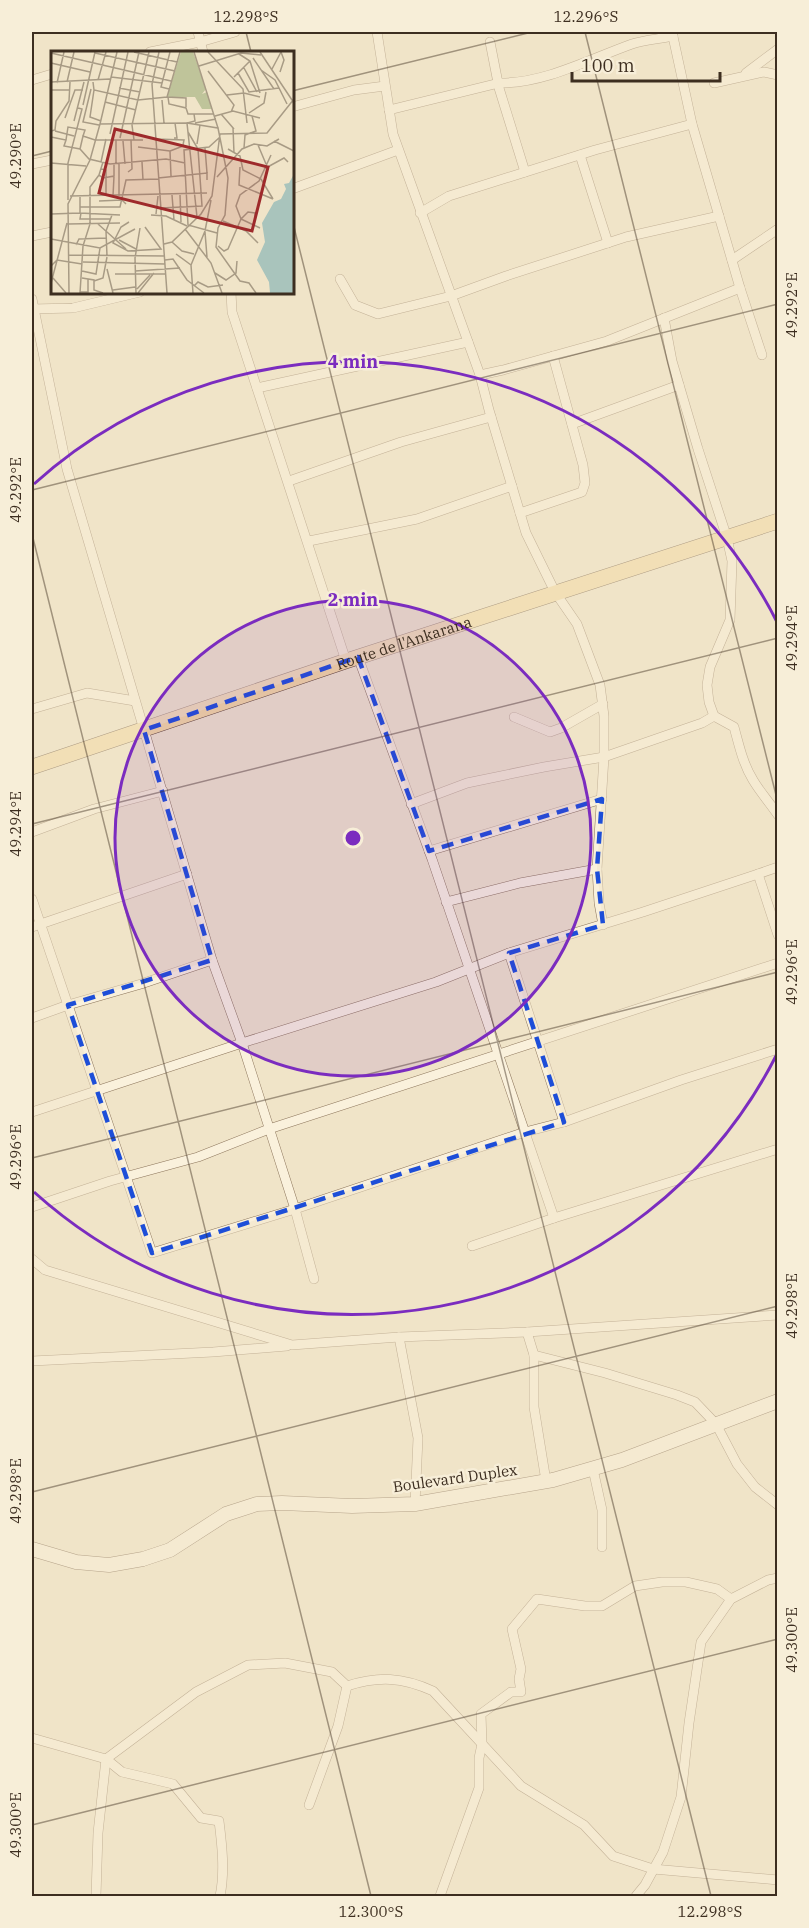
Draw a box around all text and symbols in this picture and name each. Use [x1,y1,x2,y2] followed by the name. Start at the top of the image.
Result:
[214,7,278,26] text: 12.298°S
[554,7,618,26] text: 12.296°S
[572,45,720,83] scale bar
[51,51,294,294] inset map
[581,54,635,77] text: 100 m
[6,123,25,189] text: 49.290°E
[782,272,801,338] text: 49.292°E
[328,350,378,373] text: 4 min
[6,457,25,523] text: 49.292°E
[328,588,378,611] text: 2 min
[782,605,801,671] text: 49.294°E
[333,611,474,673] street label: Route de l'Ankarana
[6,791,25,857] text: 49.294°E
[343,828,363,848] centre of rings
[782,939,801,1005] text: 49.296°E
[6,1124,25,1190] text: 49.296°E
[782,1273,801,1339] text: 49.298°E
[6,1458,25,1524] text: 49.298°E
[392,1460,518,1496] street label: Boulevard Duplex
[782,1607,801,1673] text: 49.300°E
[6,1792,25,1858] text: 49.300°E
[339,1902,403,1921] text: 12.300°S
[678,1902,742,1921] text: 12.298°S

